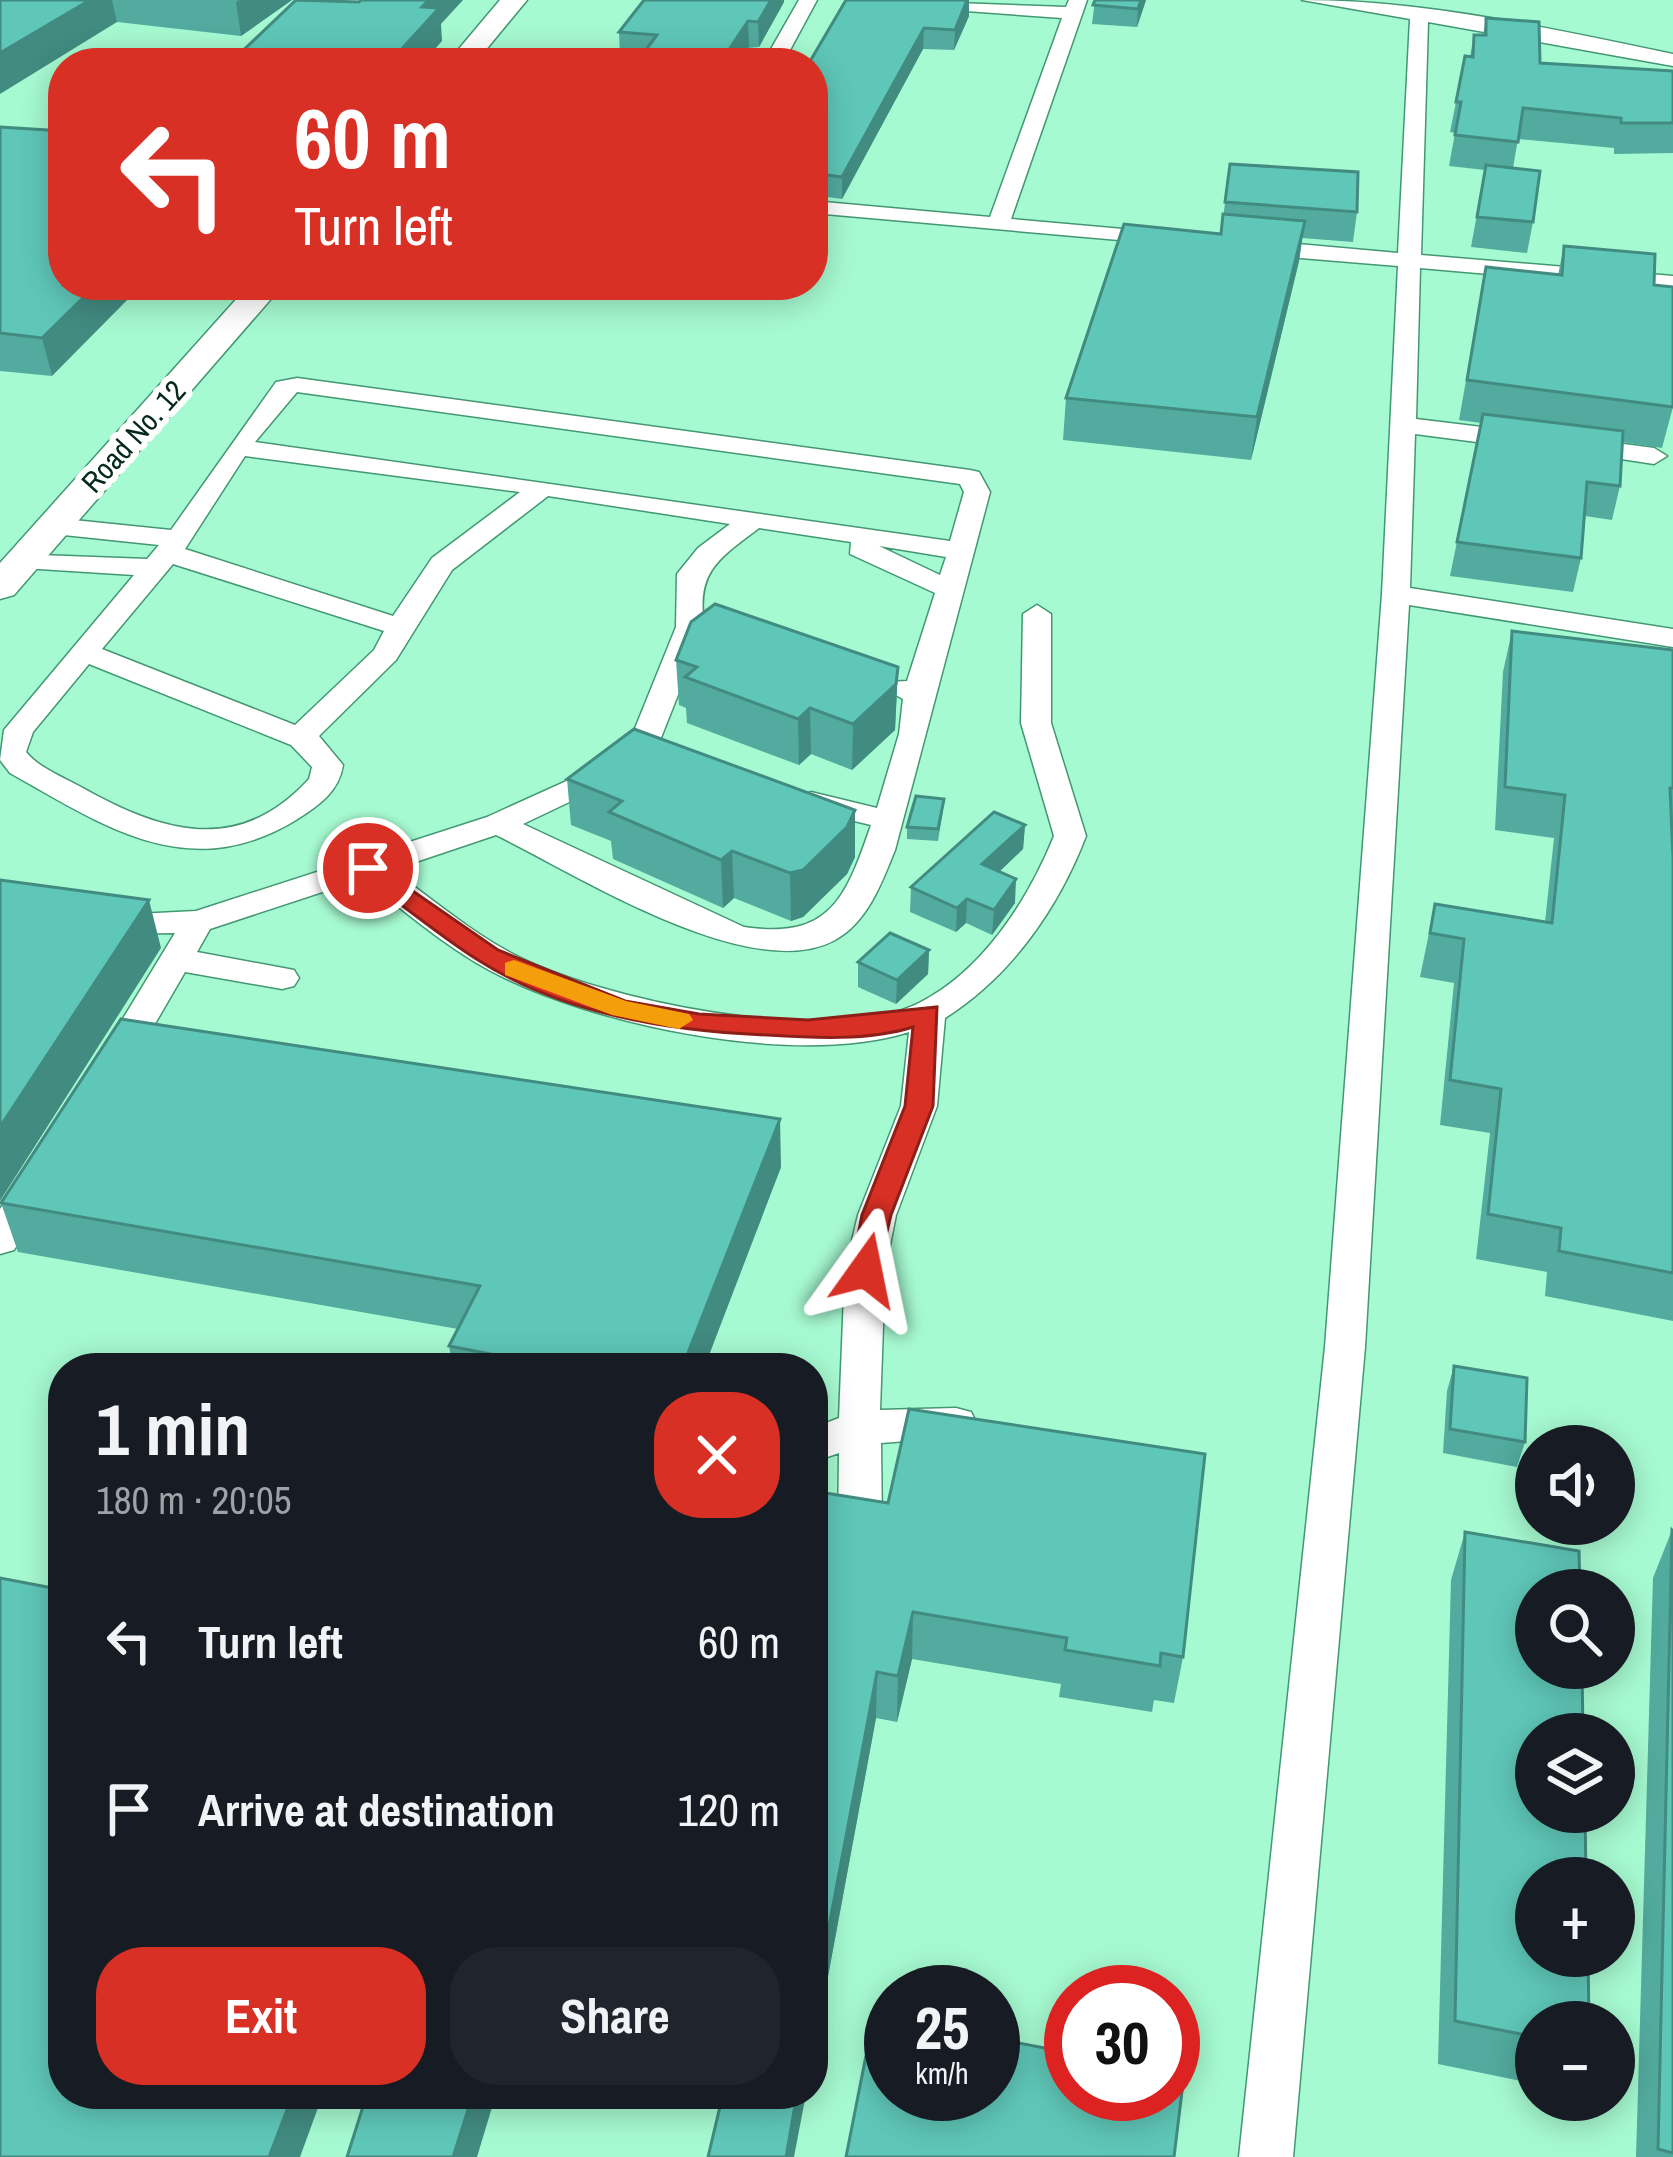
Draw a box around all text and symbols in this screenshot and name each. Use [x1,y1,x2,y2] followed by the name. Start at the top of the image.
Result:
[294,81,451,194] text: 60 m
[96,96,252,252] icon: left
[294,189,453,262] text: Turn left
[72,371,194,501] street label: Road No. 12
[317,817,419,919] pin
[335,835,401,901] icon: arrive
[803,1207,929,1333] position arrow
[96,1380,250,1477] text: 1 min
[654,1392,780,1518] button: close
[1515,1425,1635,2121] map controls
[1515,1425,1635,1545] button: sound
[96,1474,292,1526] text: 180 m · 20:05
[1515,1569,1635,1689] button: search
[96,1608,162,1674] icon: left
[198,1611,343,1672] text: Turn left
[698,1611,780,1672] text: 60 m
[1515,1713,1635,1833] button: layers
[96,1776,162,1842] icon: arrive
[198,1779,555,1840] text: Arrive at destination
[677,1779,780,1840] text: 120 m
[1515,1857,1635,1977] button: +
[96,1947,426,2085] button: Exit
[450,1947,780,2085] button: Share
[1044,1965,1200,2121] speed limit sign: 30
[915,1987,969,2068] text: 25
[1515,2001,1635,2121] button: −
[915,2053,969,2093] text: km/h

